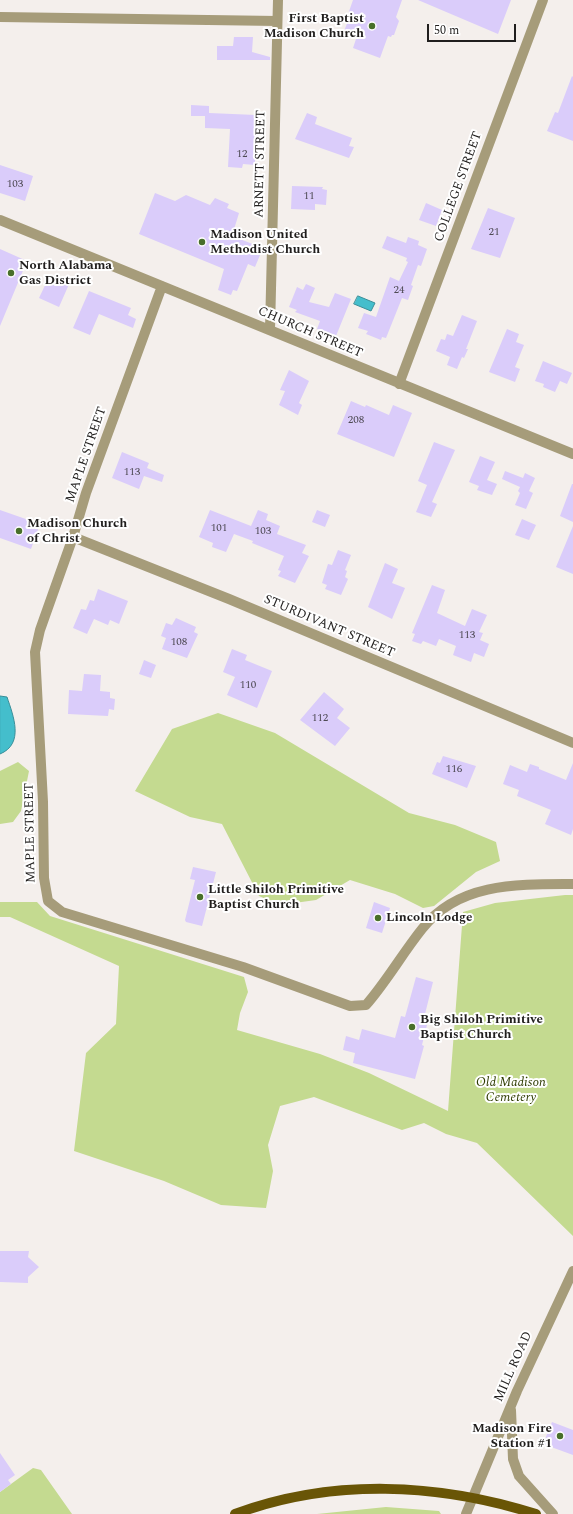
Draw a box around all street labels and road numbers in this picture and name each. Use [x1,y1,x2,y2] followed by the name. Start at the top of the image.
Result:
[252,110,270,218] street label: ARNETT STREET
[432,130,486,244] street label: COLLEGE STREET
[255,304,365,362] street label: CHURCH STREET
[63,405,111,505] street label: MAPLE STREET
[261,592,397,662] street label: STURDIVANT STREET
[22,783,40,883] street label: MAPLE STREET
[491,1329,537,1405] street label: MILL ROAD

